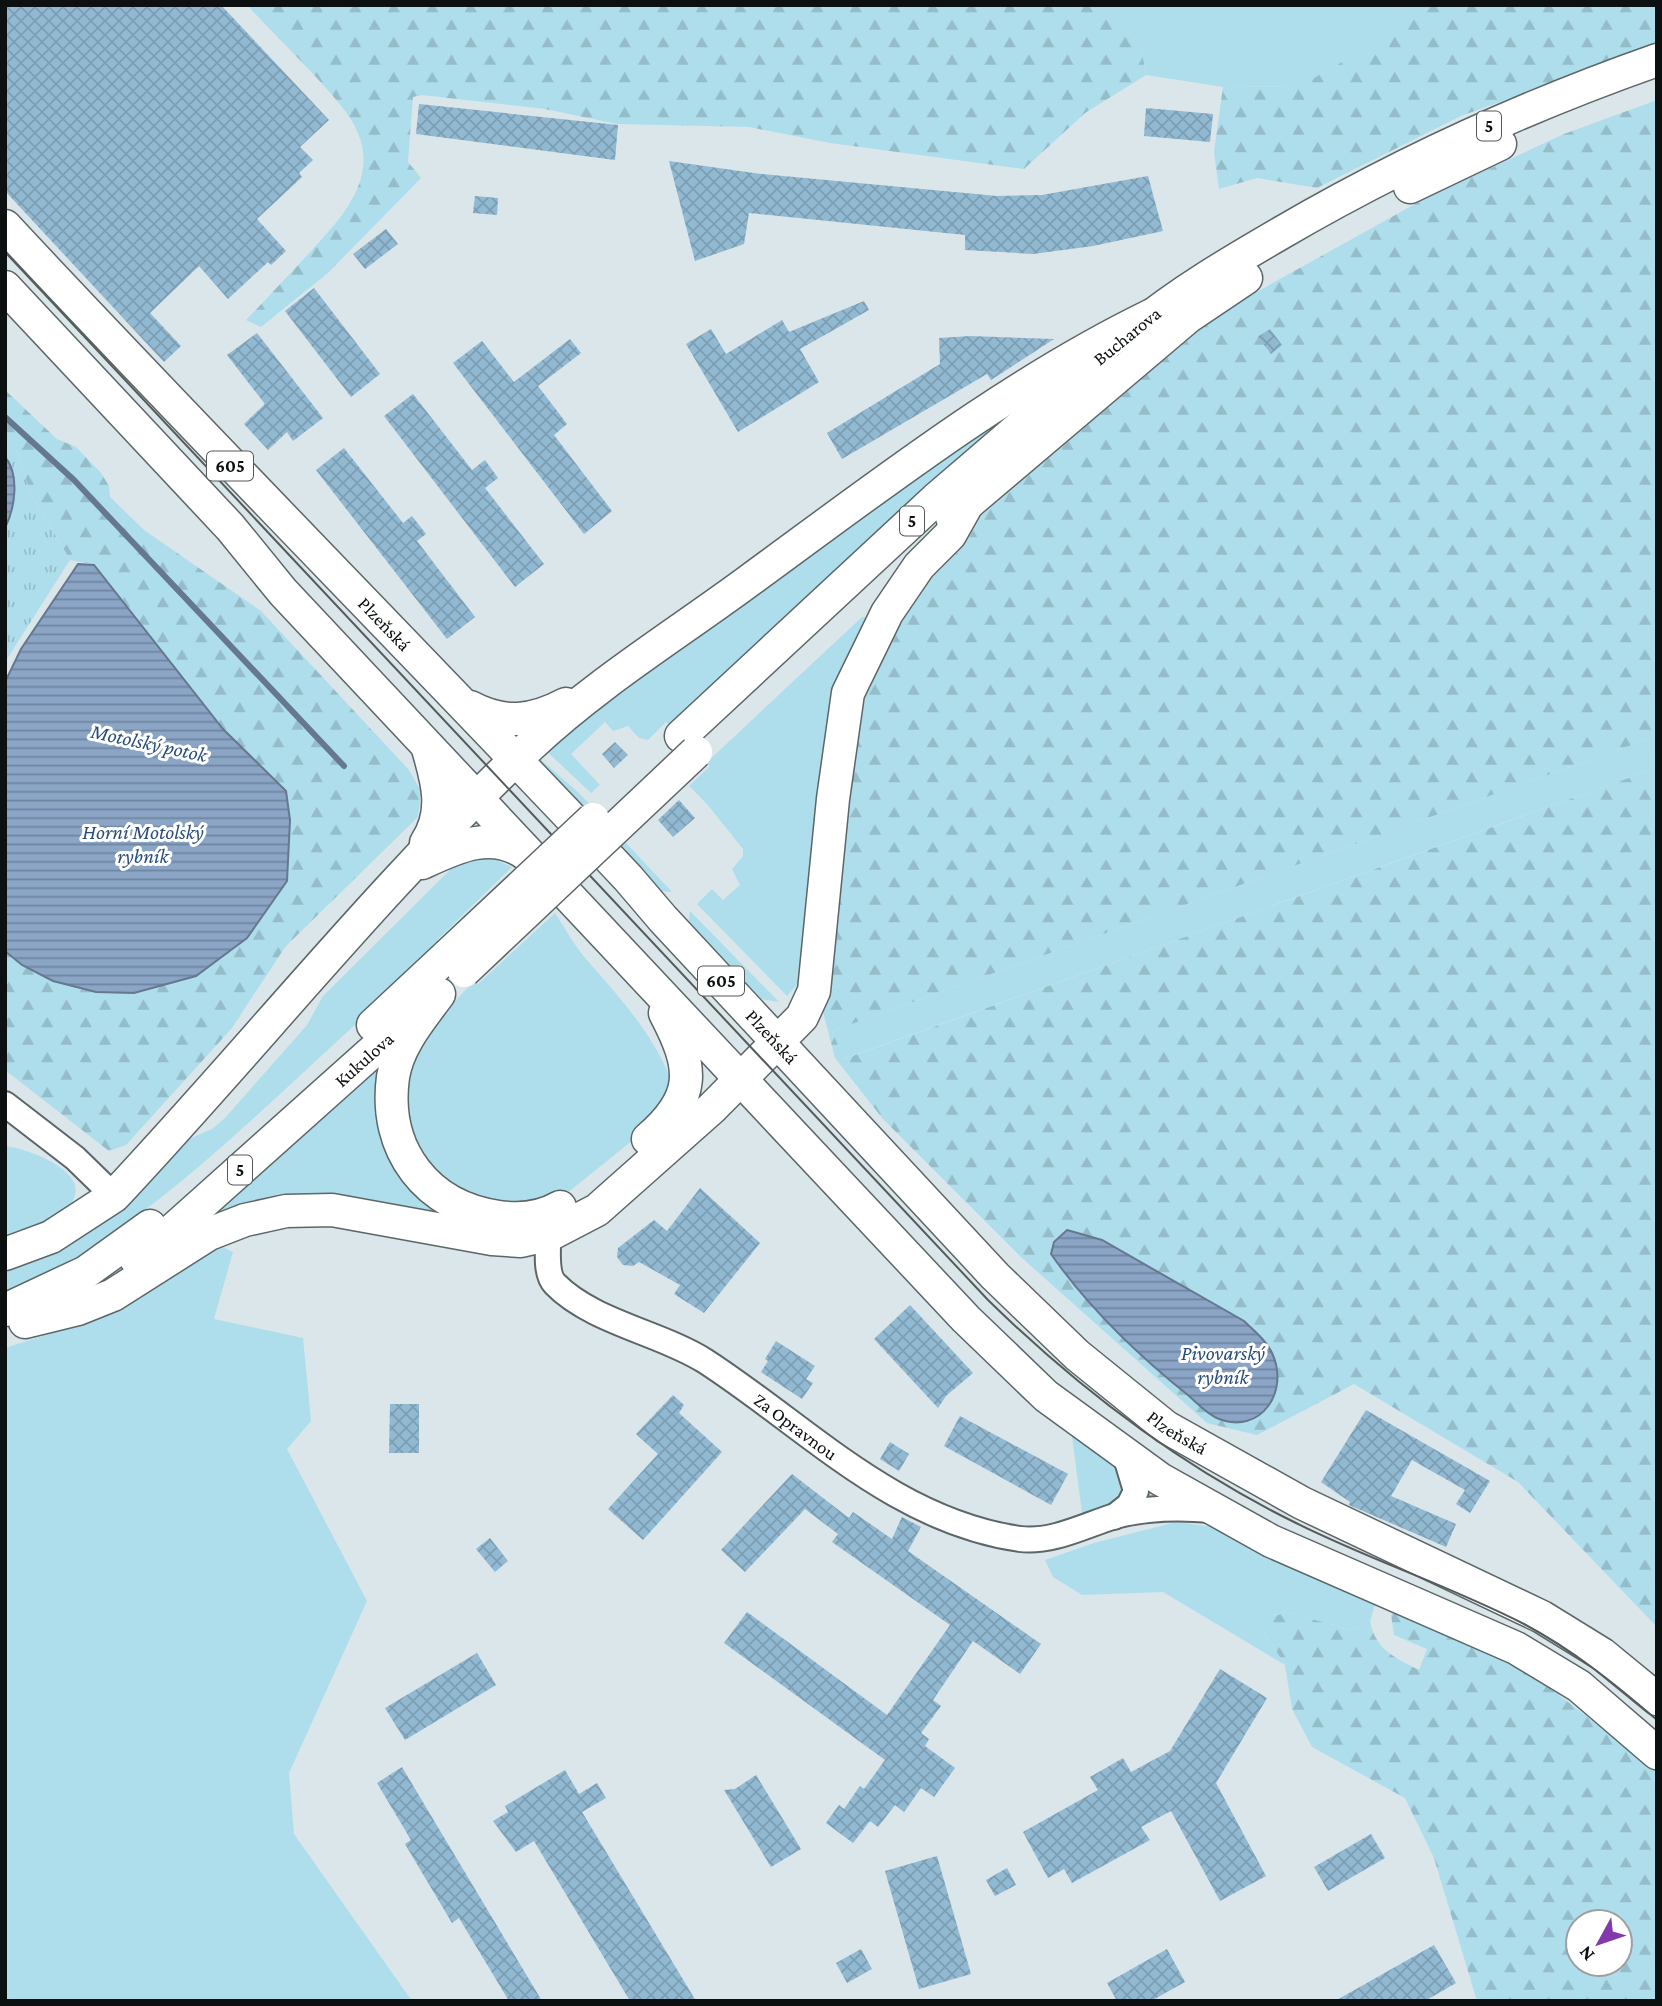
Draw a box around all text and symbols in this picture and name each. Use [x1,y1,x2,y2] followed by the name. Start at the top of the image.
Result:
[1477,112,1501,140] road number: 5
[1089,302,1165,369] street label: Bucharova
[207,452,253,480] road number: 605
[900,506,924,536] road number: 5
[354,592,416,655] street label: Plzeňská
[88,719,210,767] water label: Motolský potok
[82,820,205,868] water label: Horní Motolský rybník
[698,966,744,996] road number: 605
[742,1005,803,1068] street label: Plzeňská
[330,1027,398,1091] street label: Kukulova
[228,1156,252,1184] road number: 5
[1181,1341,1266,1389] water label: Pivovarský rybník
[750,1388,842,1464] street label: Za Opravnou
[1143,1406,1211,1459] street label: Plzeňská
[1564,1908,1634,1978] north arrow
[1574,1942,1599,1965] text: N

